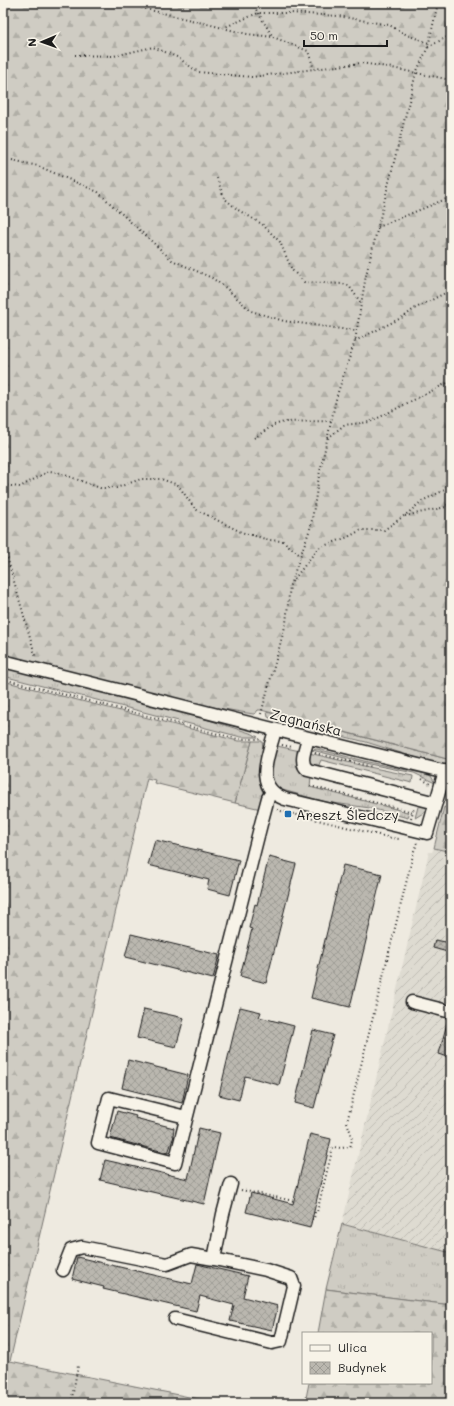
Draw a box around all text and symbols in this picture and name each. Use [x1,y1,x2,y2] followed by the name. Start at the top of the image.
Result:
[22,22,62,62] north arrow
[304,22,387,48] scale bar
[310,27,338,43] text: 50 m
[24,38,39,47] text: N
[268,704,344,740] street label: Zagnańska
[296,805,399,824] place label: Areszt Śledczy
[283,809,293,819] marker: Areszt Śledczy
[302,1332,432,1384] legend
[338,1339,367,1355] text: Ulica
[338,1359,386,1375] text: Budynek

